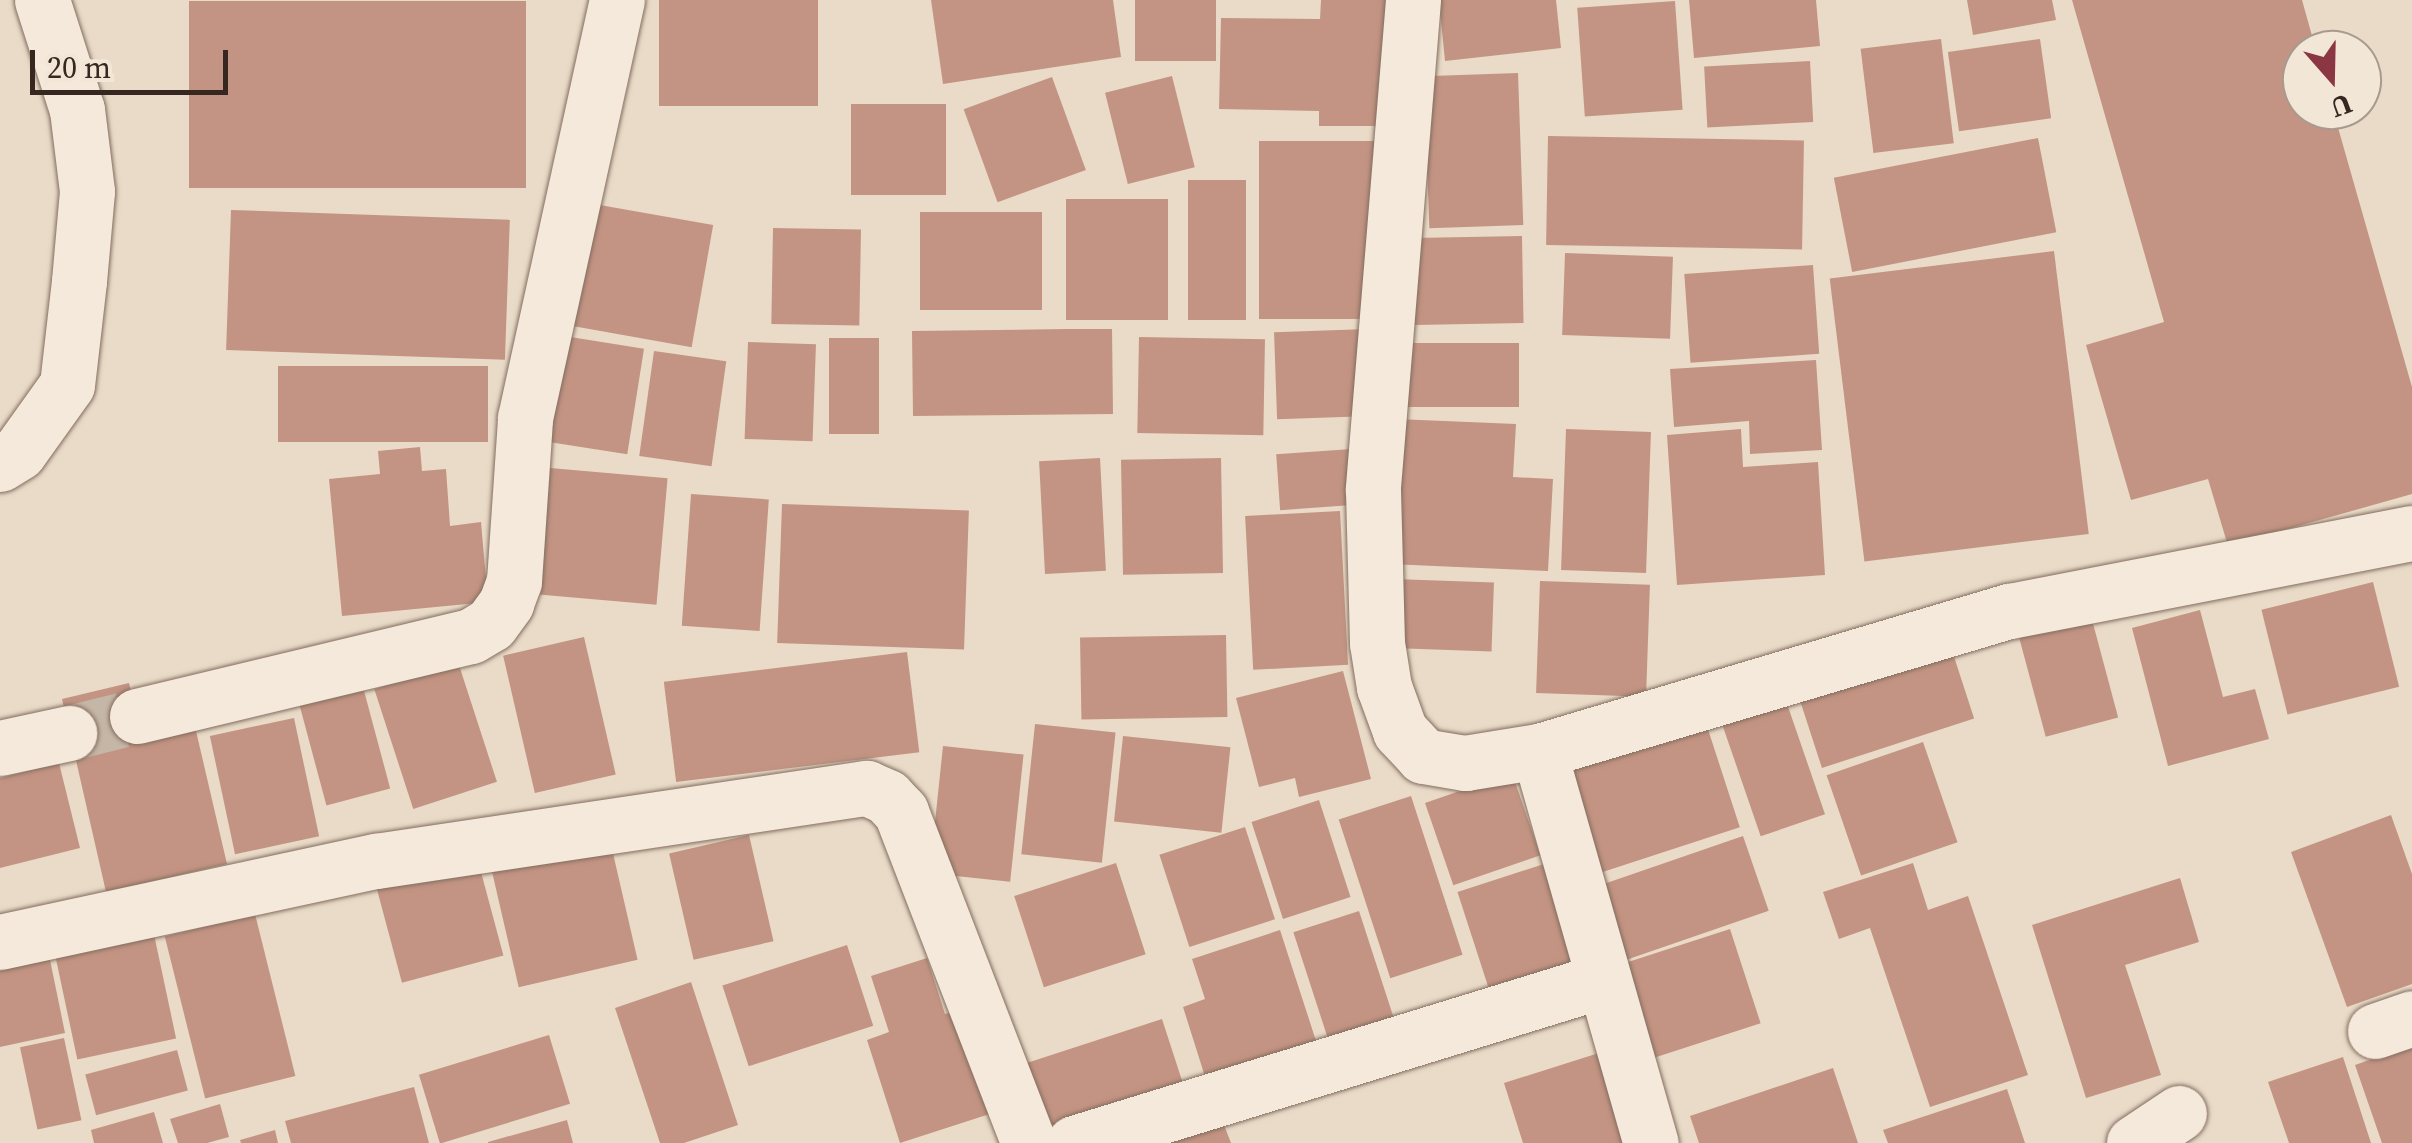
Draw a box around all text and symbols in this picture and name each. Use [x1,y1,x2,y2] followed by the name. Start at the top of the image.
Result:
[35,30,232,92] scale bar
[2282,30,2382,130] north arrow
[47,47,111,88] text: 20 m
[2325,85,2358,128] text: U

